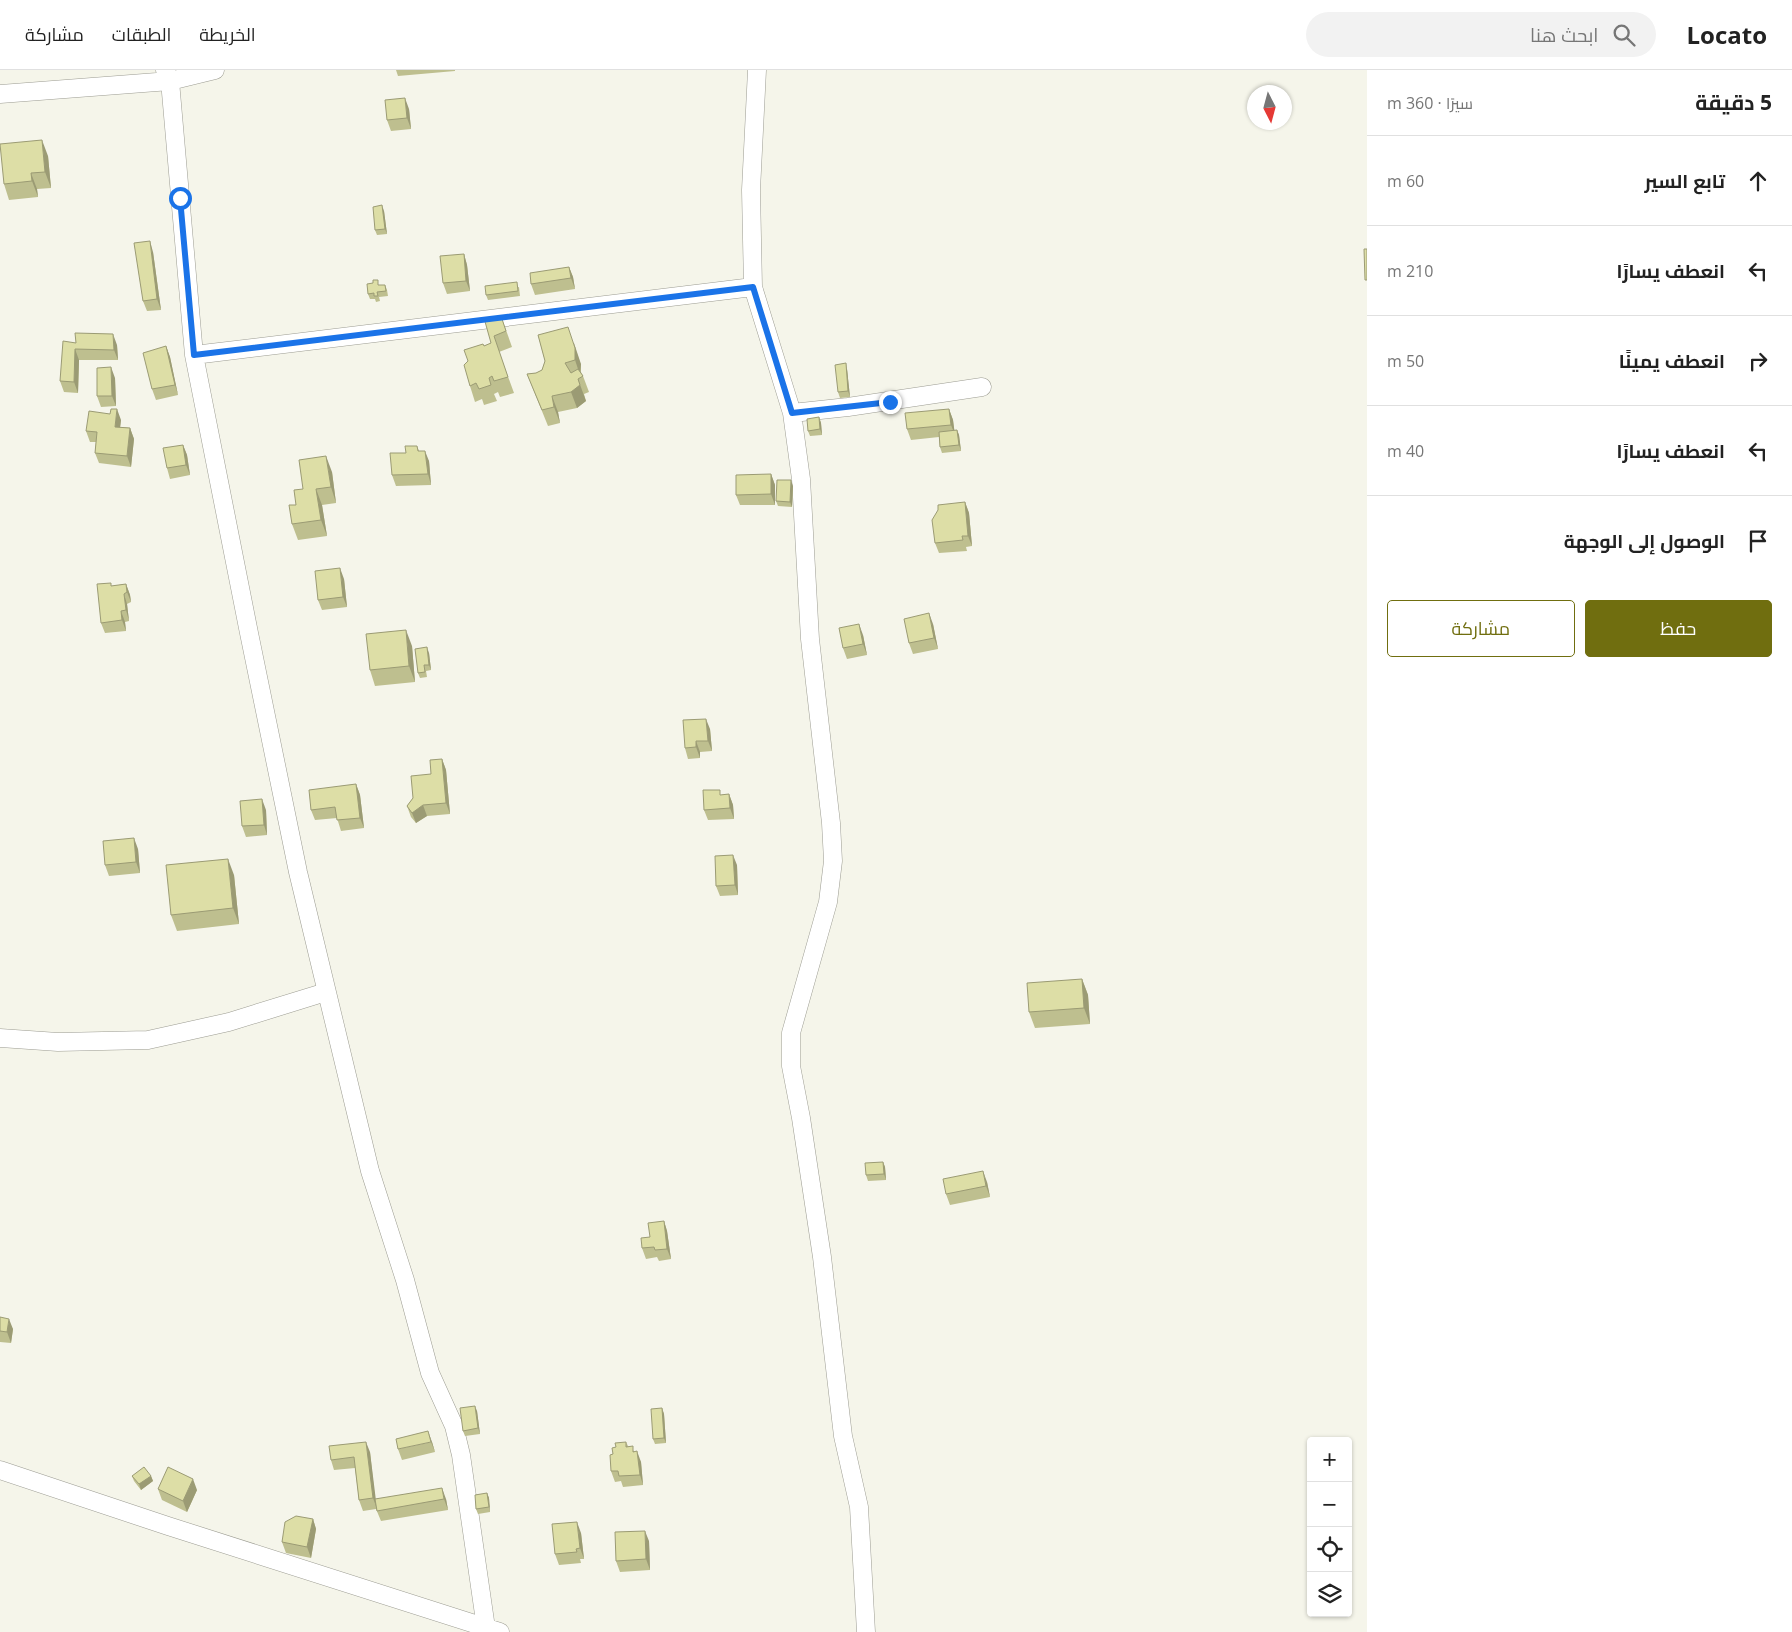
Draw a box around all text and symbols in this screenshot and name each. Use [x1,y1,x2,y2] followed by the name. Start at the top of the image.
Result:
[1306,12,1656,57] search box
[1686,18,1767,51] text: Locato
[1610,21,1638,49] icon: search
[25,22,84,46] text: مشاركة
[112,22,171,46] text: الطبقات
[199,22,256,46] text: الخريطة
[1530,22,1598,48] text: ابحث هنا
[1247,85,1292,130] north arrow
[1695,88,1772,116] text: 5 دقيقة
[1387,92,1473,114] text: سيرًا · 360 m
[1744,167,1772,195] icon: ahead
[1645,168,1725,194] text: تابع السير
[1387,170,1424,192] text: 60 m
[169,187,192,210] route start
[1744,257,1772,285] icon: left
[1616,258,1725,284] text: انعطف يسارًا
[1387,260,1433,282] text: 210 m
[1744,347,1772,375] icon: right
[1619,348,1725,374] text: انعطف يمينًا
[1387,350,1424,372] text: 50 m
[879,391,902,414] route end
[1744,437,1772,465] icon: left
[1616,438,1725,464] text: انعطف يسارًا
[1387,440,1424,462] text: 40 m
[1744,527,1772,555] icon: arrive
[1564,528,1725,554] text: الوصول إلى الوجهة
[1387,600,1575,657] button: مشاركة
[1585,600,1772,657] button: حفظ
[1307,1437,1352,1617] map controls
[1307,1437,1352,1482] button: +
[1307,1482,1352,1527] button: −
[1307,1527,1352,1572] button: locate
[1307,1572,1352,1617] button: layers

